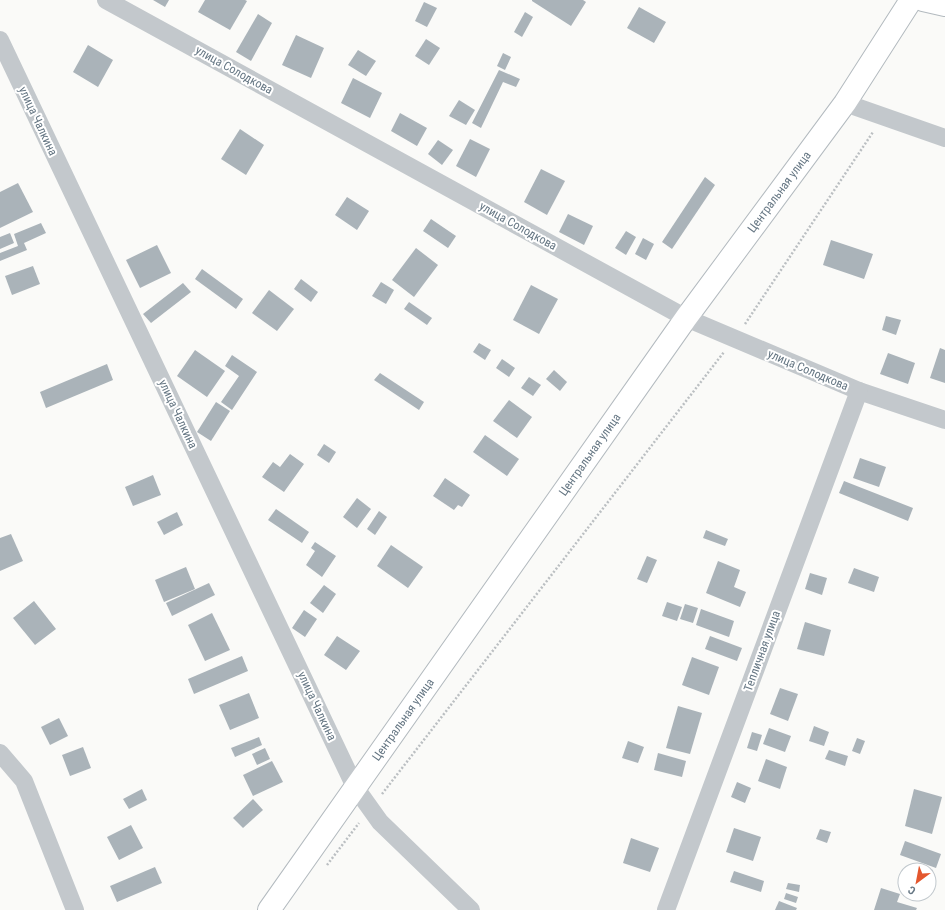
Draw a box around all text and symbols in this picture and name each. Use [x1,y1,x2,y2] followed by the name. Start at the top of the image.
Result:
[193,43,275,97] street label: улица Солодкова
[16,84,60,158] street label: улица Чалкина
[745,148,814,235] street label: Центральная улица
[477,199,559,253] street label: улица Солодкова
[766,347,851,393] street label: улица Солодкова
[156,377,200,451] street label: улица Чалкина
[556,411,624,499] street label: Центральная улица
[741,609,783,693] street label: Тепличная улица
[295,669,339,743] street label: улица Чалкина
[369,675,437,763] street label: Центральная улица
[897,862,937,902] north arrow
[906,883,918,897] text: С

